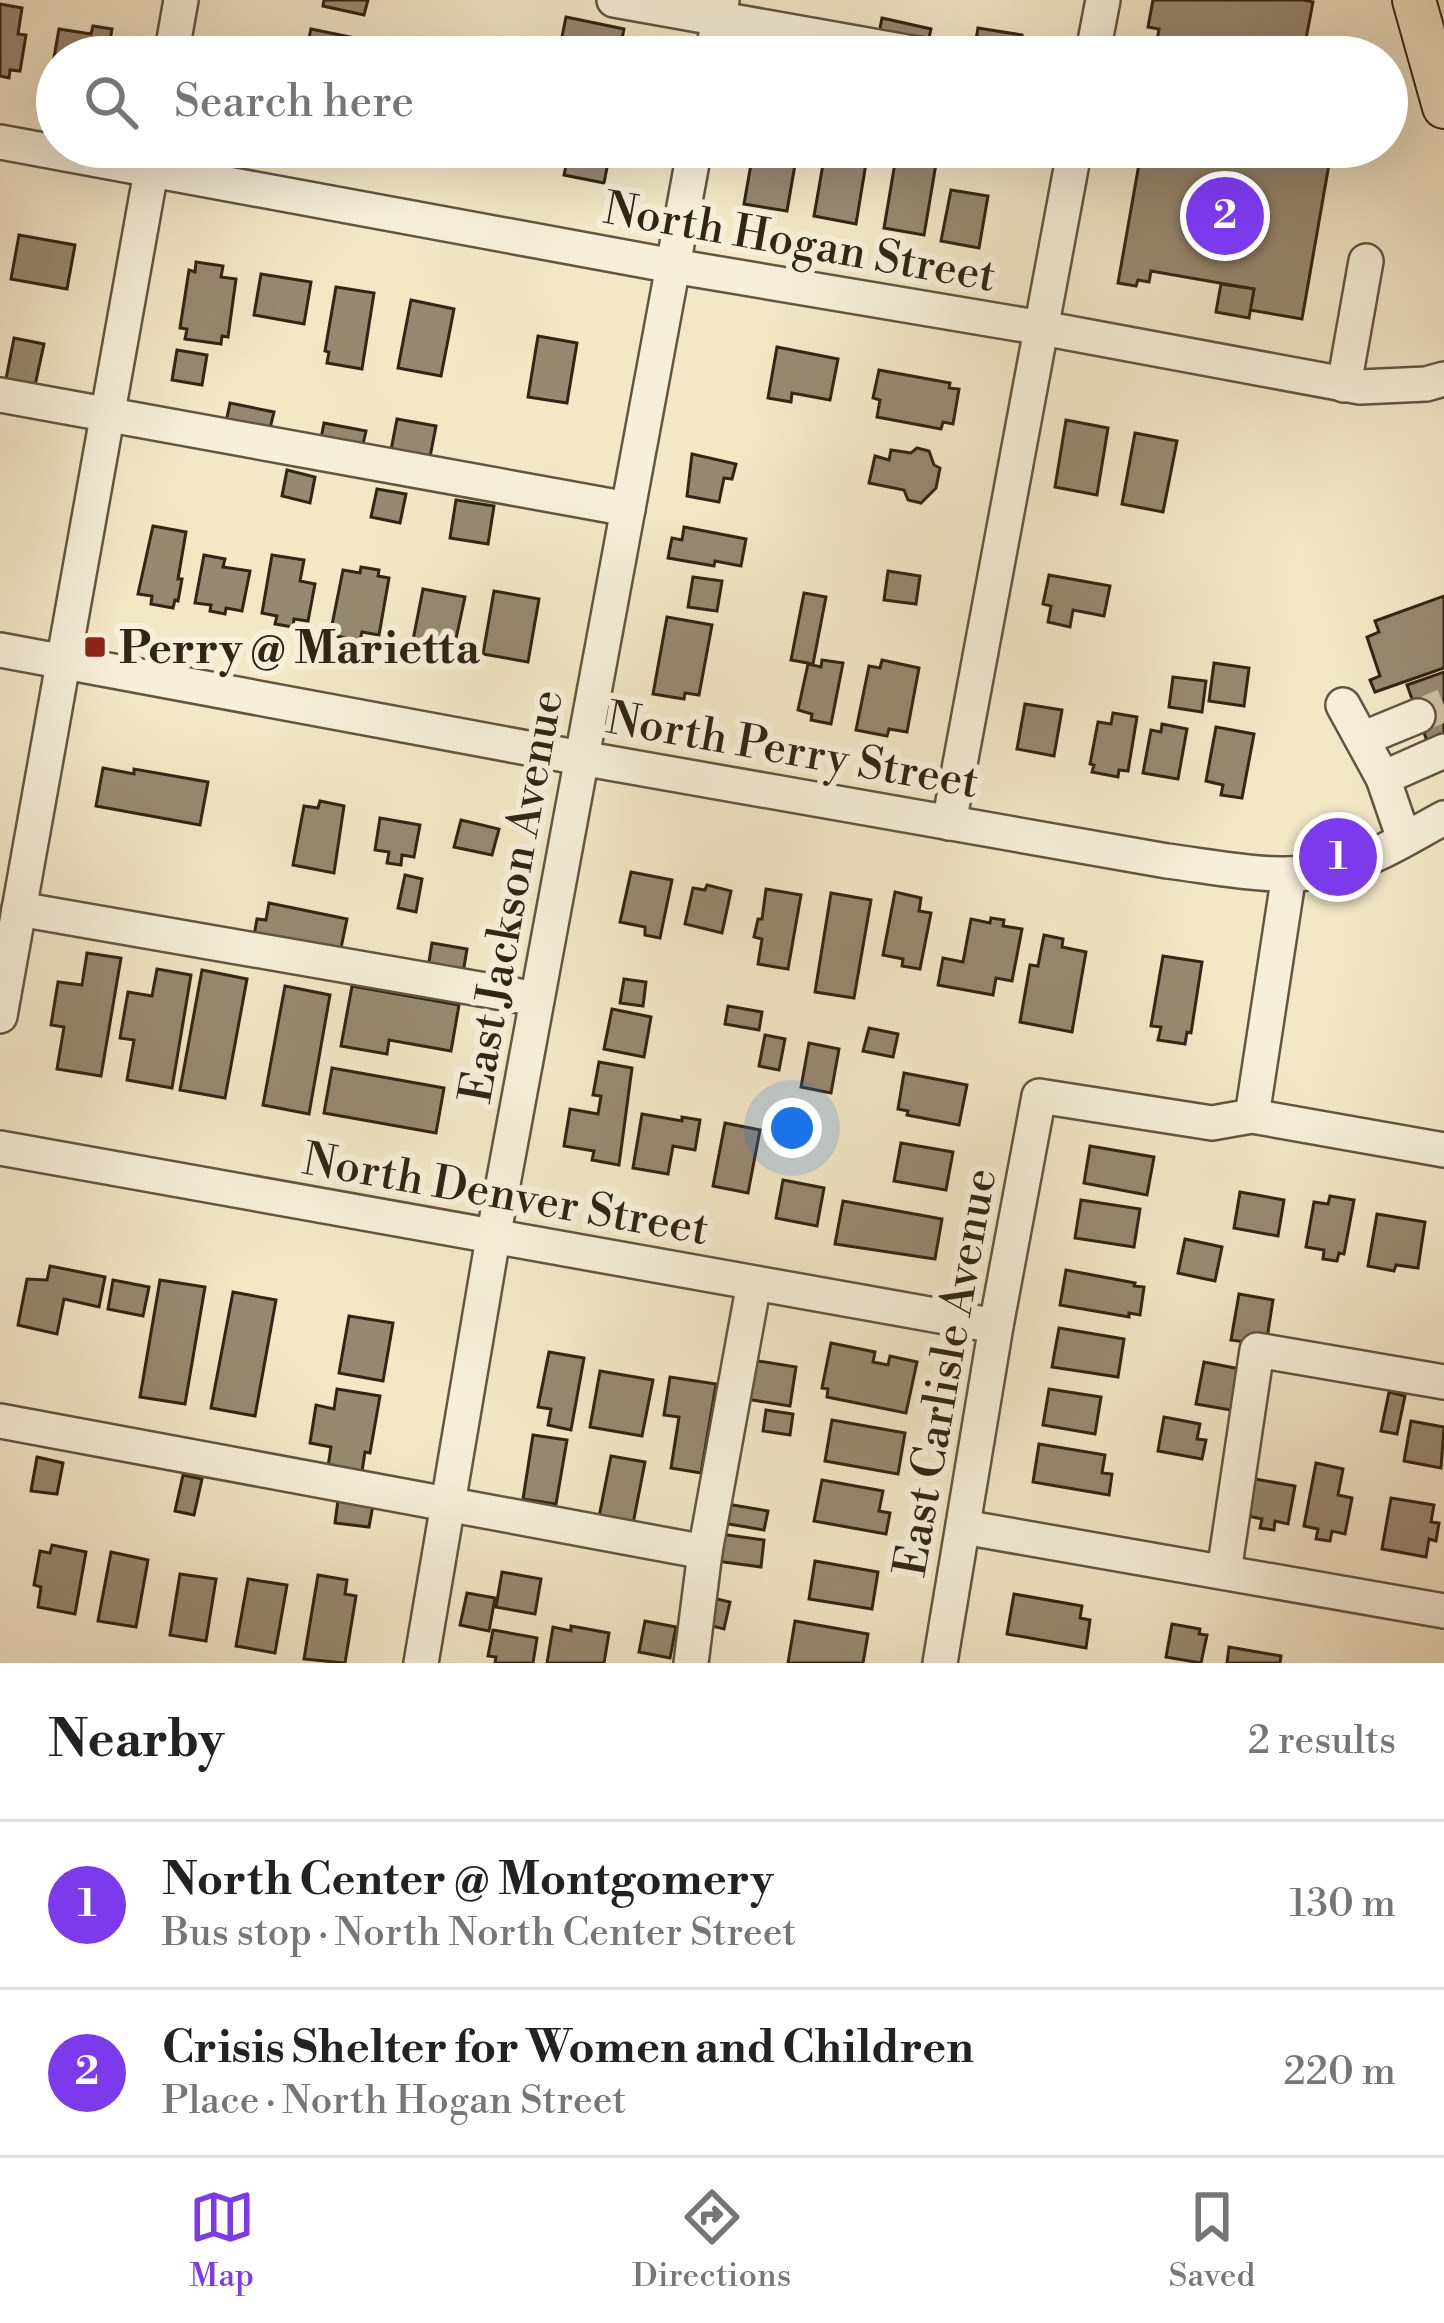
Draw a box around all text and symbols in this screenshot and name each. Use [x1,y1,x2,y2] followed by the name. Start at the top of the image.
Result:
[36,36,1408,168] search box
[78,69,144,135] icon: search
[174,74,414,131] text: Search here
[1186,171,1264,261] pin: 2
[599,181,1000,306] street label: North Hogan Street
[119,621,480,678] place label: Perry @ Marietta
[82,634,108,660] marker: Perry @ Marietta
[448,685,577,1107] street label: East Jackson Avenue
[602,691,983,812] street label: North Perry Street
[1299,812,1377,902] pin: 1
[762,1098,822,1158] your location
[298,1132,713,1259] street label: North Denver Street
[883,1164,1010,1581] street label: East Carlisle Avenue
[48,1709,224,1773] text: Nearby
[1248,1717,1396,1766] text: 2 results
[162,1852,774,1909] text: North Center @ Montgomery
[78,1880,96,1929] text: 1
[1290,1880,1396,1929] text: 130 m
[162,1909,796,1958] text: Bus stop · North North Center Street
[162,2020,974,2077] text: Crisis Shelter for Women and Children
[75,2048,99,2097] text: 2
[1283,2048,1396,2097] text: 220 m
[162,2077,626,2126] text: Place · North Hogan Street
[189,2184,255,2297] tab: Map
[632,2184,791,2297] tab: Directions
[1169,2184,1255,2297] tab: Saved

